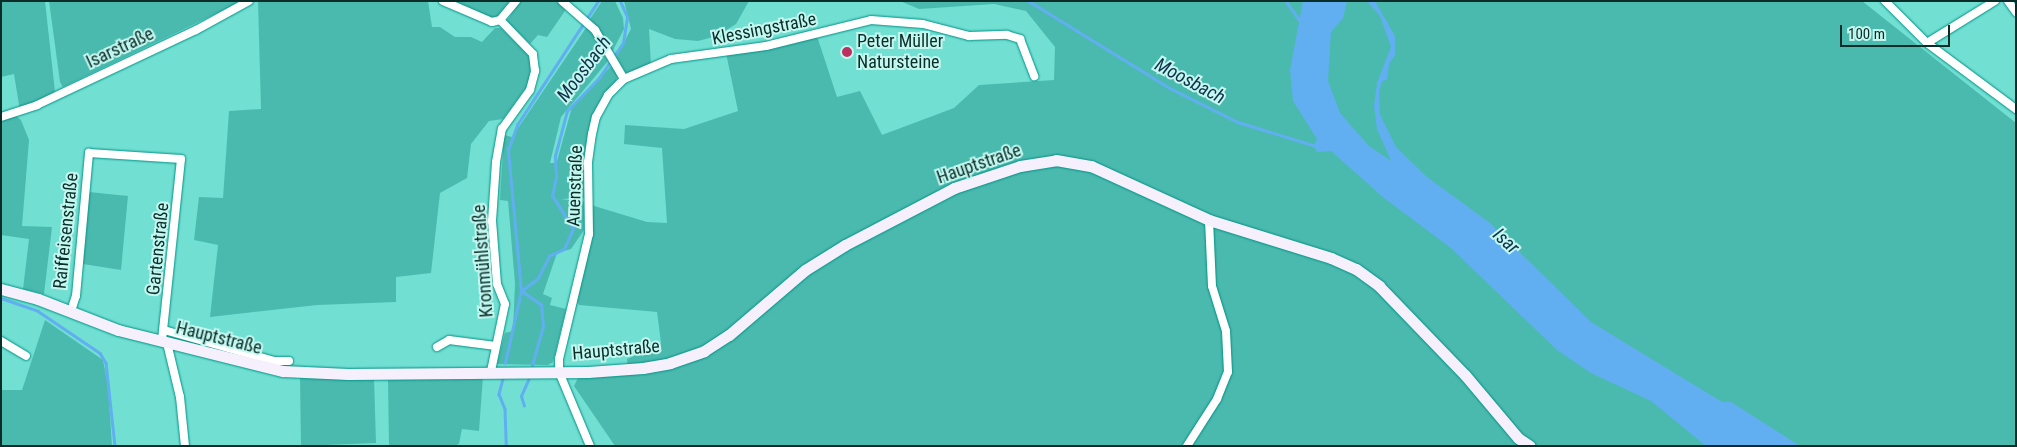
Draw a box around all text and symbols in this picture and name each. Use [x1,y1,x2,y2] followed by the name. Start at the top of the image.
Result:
[710,8,818,50] street label: Klessingstraße
[1842,15,1952,47] scale bar
[83,23,157,73] street label: Isarstraße
[1848,25,1885,43] text: 100 m
[857,31,943,74] place label: Peter Müller Natursteine
[552,32,616,106] water label: Moosbach
[841,46,853,58] marker: Peter Müller Natursteine
[1151,53,1229,109] water label: Moosbach
[934,139,1024,189] street label: Hauptstraße
[563,145,587,227] street label: Auenstraße
[49,172,83,290] street label: Raiffeisenstraße
[142,202,174,296] street label: Gartenstraße
[468,204,498,318] street label: Kronmühlstraße
[1488,223,1524,259] water label: Isar
[174,317,264,359] street label: Hauptstraße
[571,335,661,365] street label: Hauptstraße

